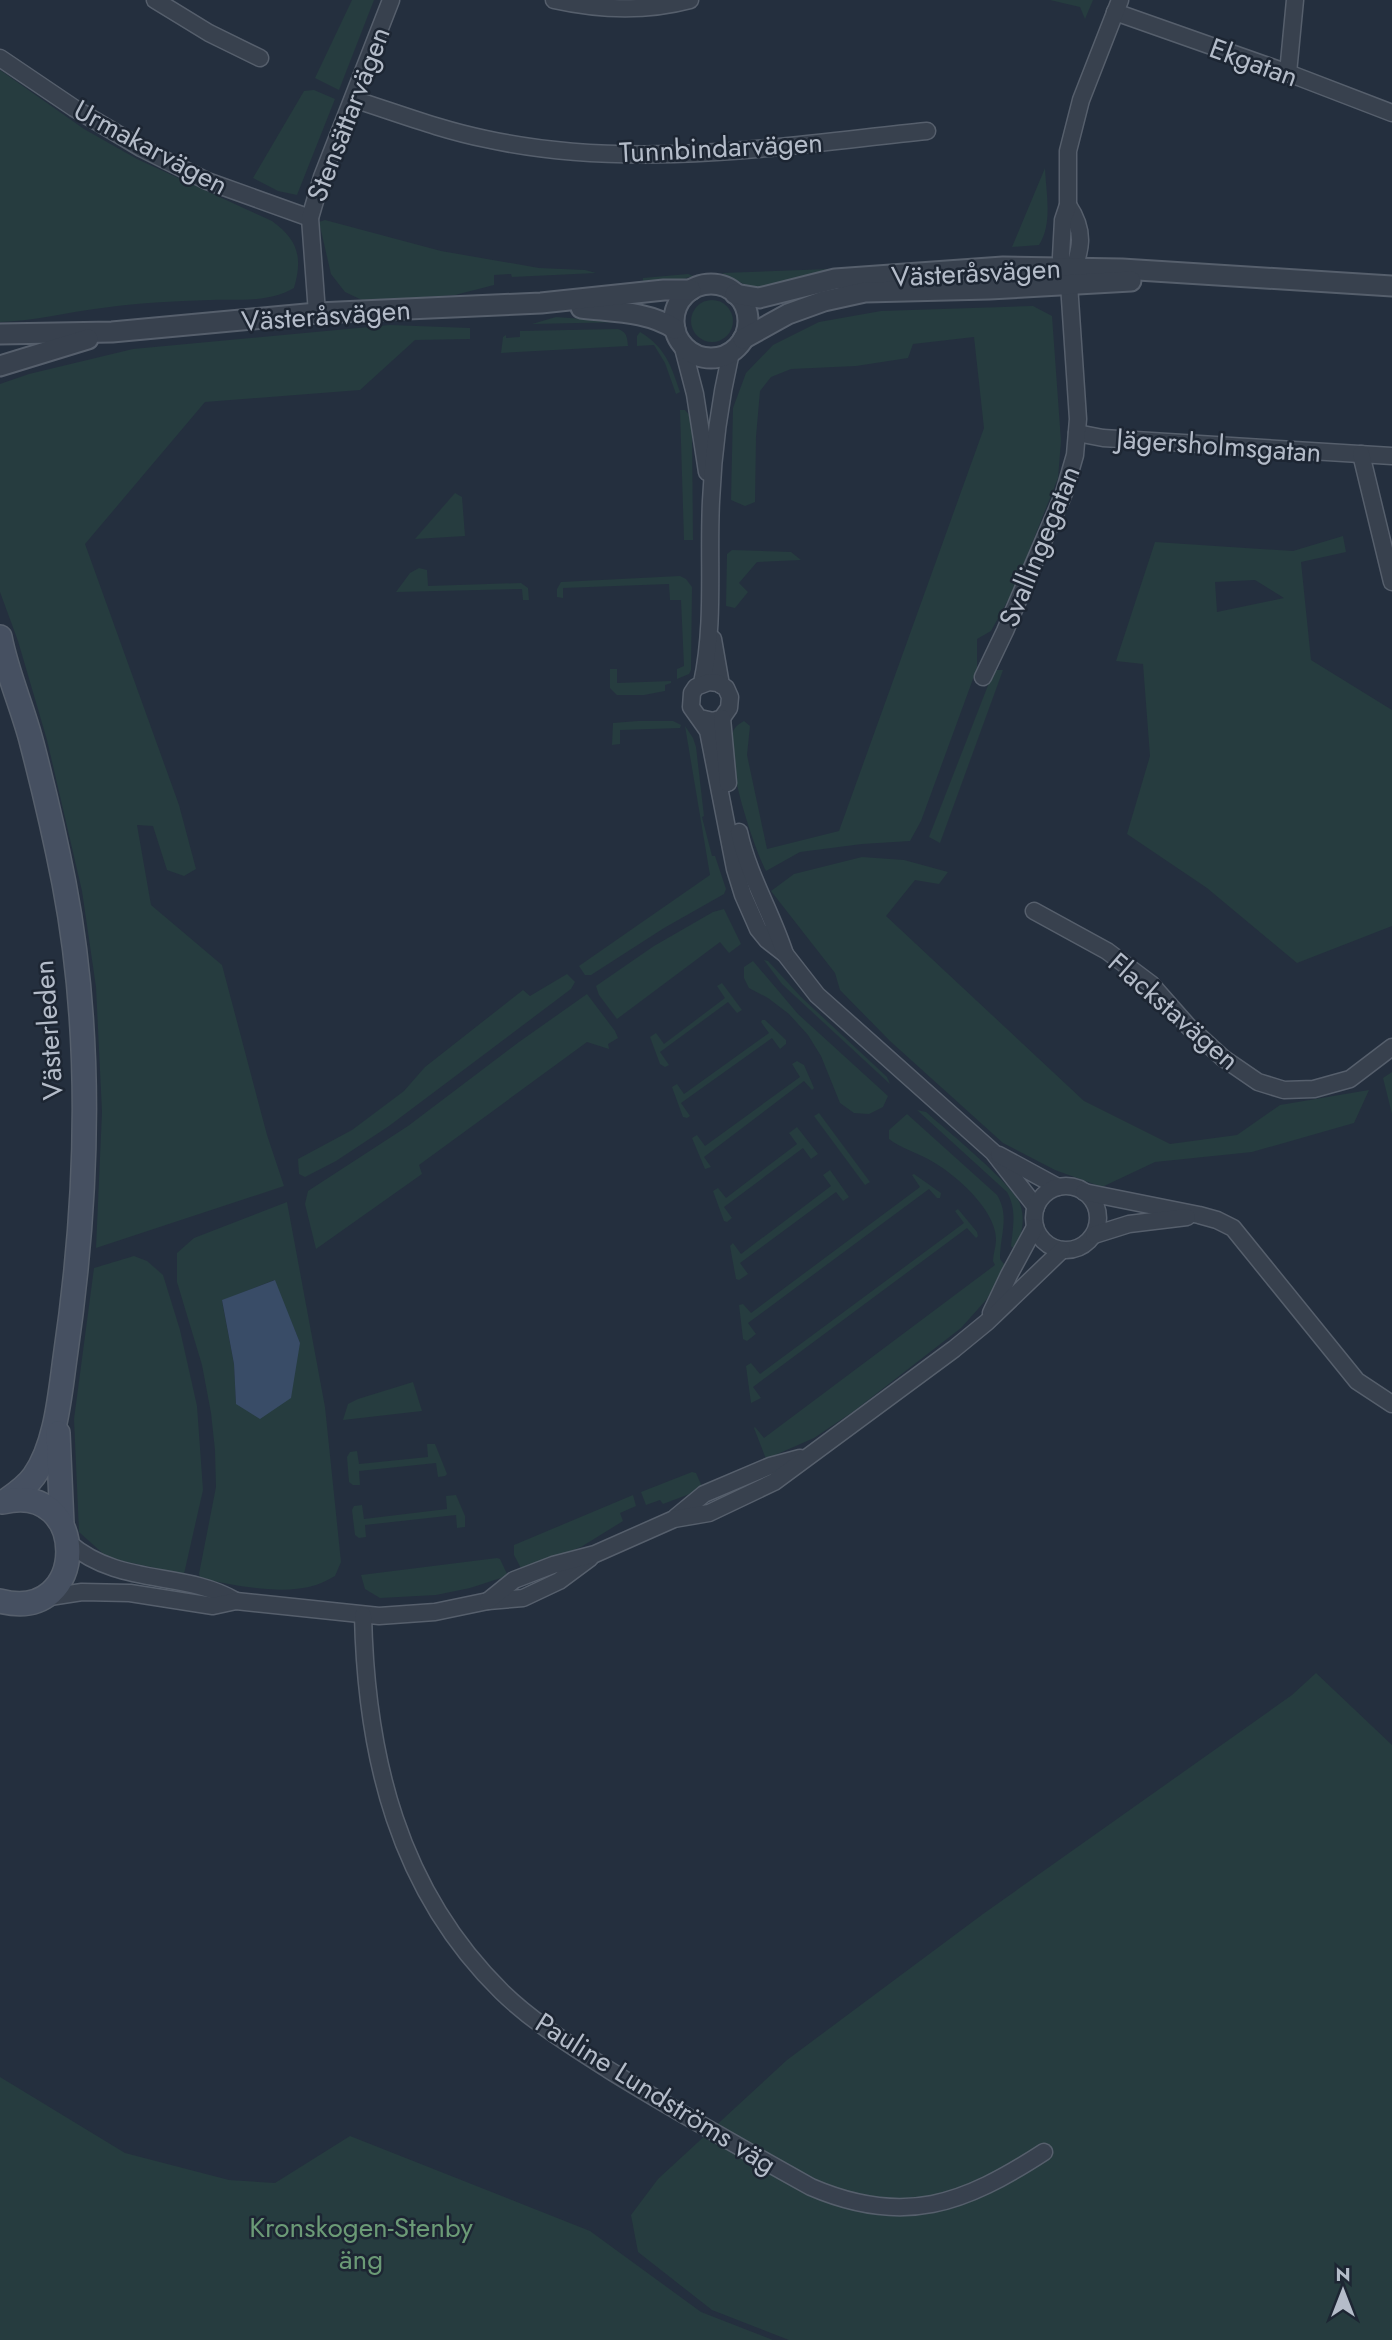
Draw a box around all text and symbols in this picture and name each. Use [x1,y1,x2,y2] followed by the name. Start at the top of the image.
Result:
[296,21,401,208] street label: Stensättarvägen
[1204,28,1304,97] street label: Ekgatan
[66,90,235,205] street label: Urmakarvägen
[618,122,824,173] street label: Tunnbindarvägen
[890,248,1062,297] street label: Västeråsvägen
[240,289,412,342] street label: Västeråsvägen
[1111,418,1323,473] street label: Jägersholmsgatan
[988,459,1090,633] street label: Svallingegatan
[1099,943,1248,1080] street label: Flackstavägen
[23,959,74,1101] street label: Västerleden
[527,2003,784,2184] street label: Pauline Lundströms väg
[249,2207,473,2280] park label: Kronskogen-Stenby äng
[1308,2256,1378,2326] north arrow
[1335,2261,1351,2288] text: N

